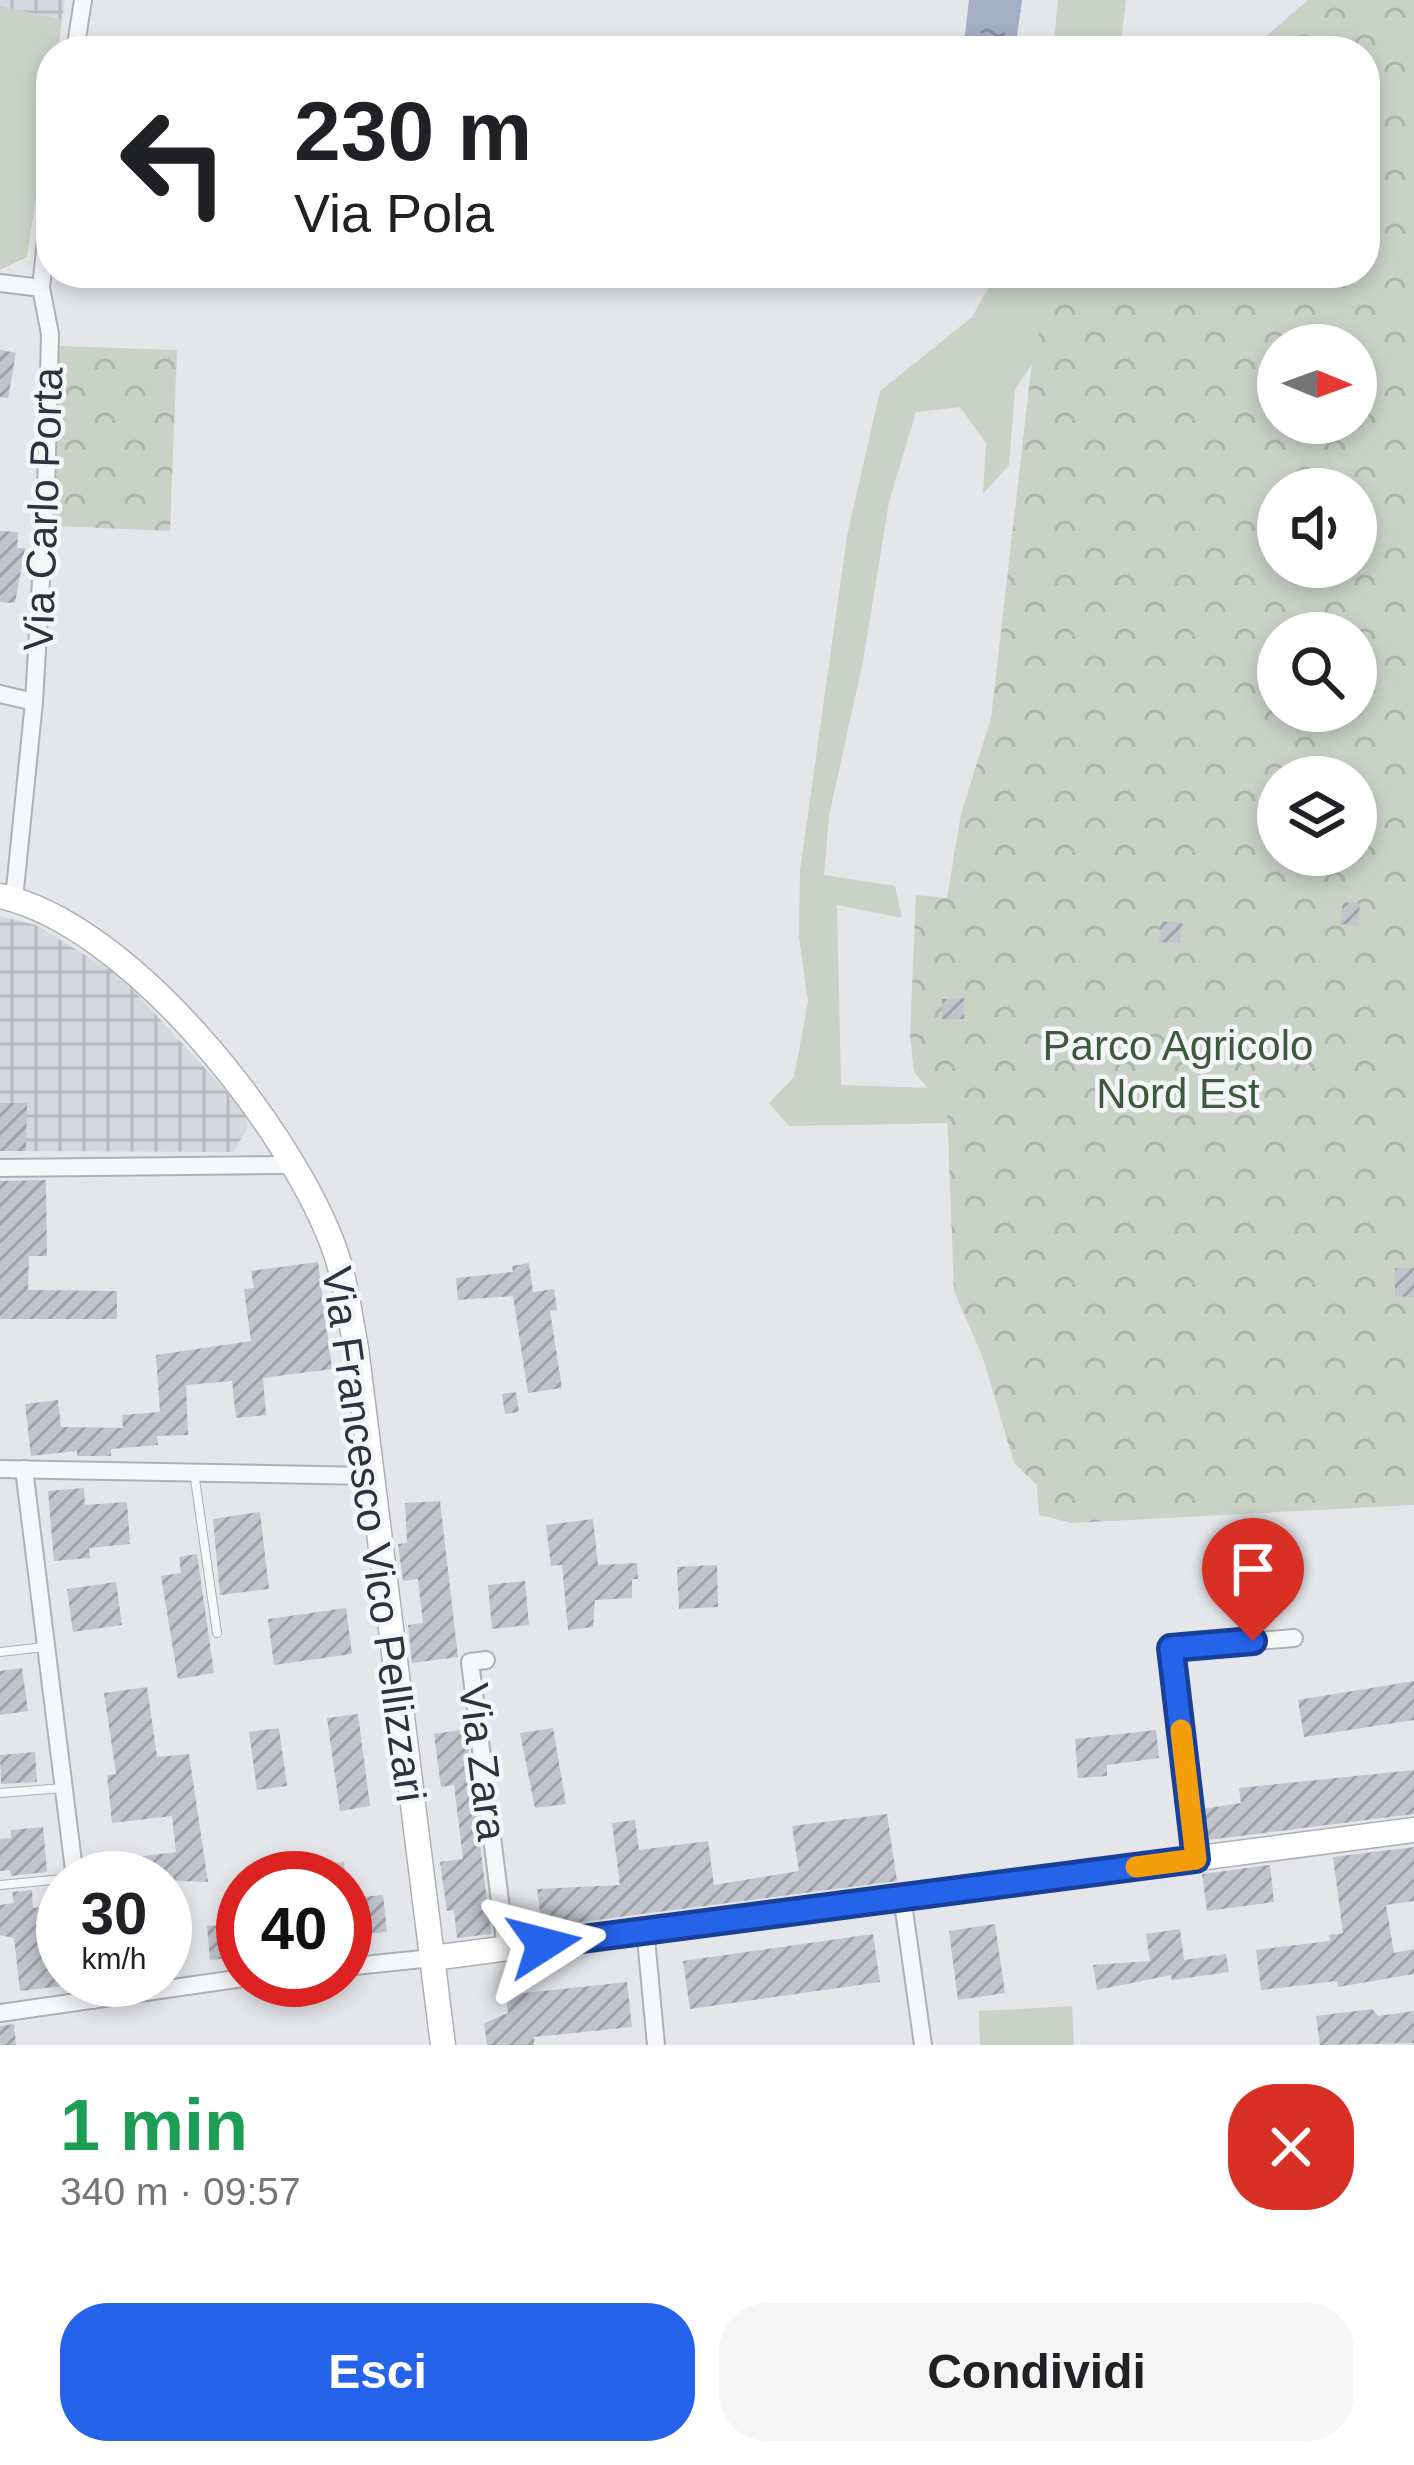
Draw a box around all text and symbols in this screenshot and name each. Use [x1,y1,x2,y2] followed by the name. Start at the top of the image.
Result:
[96,84,252,240] icon: left
[294,84,532,178] text: 230 m
[294,183,494,243] text: Via Pola
[1257,324,1377,444] north arrow
[1257,324,1377,876] map controls
[15,366,71,652] street label: Via Carlo Porta
[1257,468,1377,588] button: sound
[1257,612,1377,732] button: search
[1257,756,1377,876] button: layers
[1043,1022,1313,1117] park label: Parco Agricolo Nord Est
[313,1263,435,1805] street label: Via Francesco Vico Pellizzari
[1202,1518,1304,1641] pin
[1220,1536,1286,1602] icon: arrive
[450,1681,516,1844] street label: Via Zara
[216,1851,372,2007] speed limit sign: 40
[81,1880,147,1947] text: 30
[481,1881,607,2007] position arrow
[81,1942,147,1975] text: km/h
[1228,2084,1354,2210] button: close
[60,2085,248,2165] text: 1 min
[60,2170,301,2213] text: 340 m · 09:57
[60,2303,695,2441] button: Esci
[719,2303,1354,2441] button: Condividi

